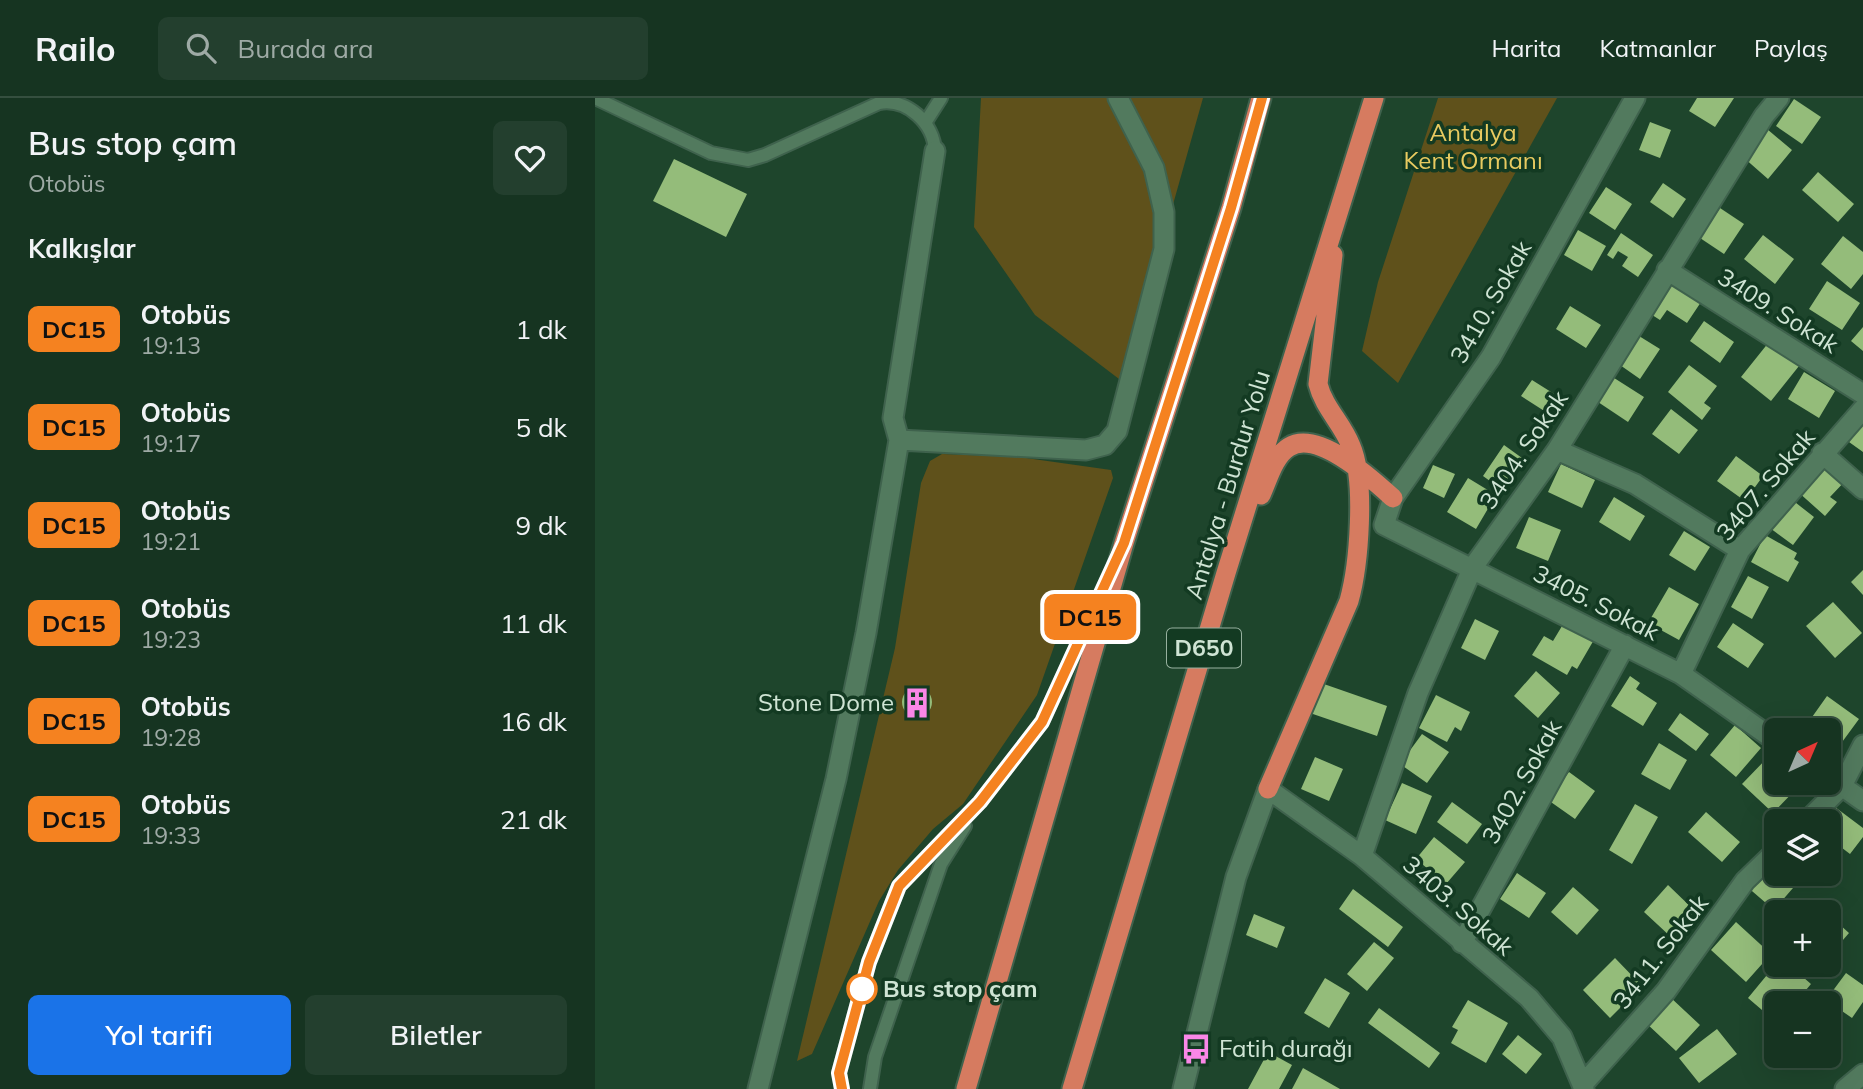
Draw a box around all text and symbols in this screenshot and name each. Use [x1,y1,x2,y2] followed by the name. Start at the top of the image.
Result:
[158,17,648,80] search box
[35,28,116,69] text: Railo
[182,29,220,67] icon: search
[238,32,374,65] text: Burada ara
[1492,33,1562,63] text: Harita
[1600,33,1716,63] text: Katmanlar
[1754,33,1828,63] text: Paylaş
[1403,117,1543,175] park label: Antalya Kent Ormanı
[493,121,567,195] button: heart
[28,122,237,163] text: Bus stop çam
[28,169,105,198] text: Otobüs
[28,232,136,265] text: Kalkışlar
[1443,234,1538,368] street label: 3410. Sokak
[1712,261,1845,360] street label: 3409. Sokak
[141,298,231,331] text: Otobüs
[516,313,567,346] text: 1 dk
[42,314,106,344] text: DC15
[141,331,201,360] text: 19:13
[1178,367,1276,603] street label: Antalya - Burdur Yolu
[1472,384,1574,515] street label: 3404. Sokak
[141,396,231,429] text: Otobüs
[516,411,567,444] text: 5 dk
[42,412,106,442] text: DC15
[1710,422,1821,546] street label: 3407. Sokak
[141,429,201,458] text: 19:17
[141,494,231,527] text: Otobüs
[516,509,567,542] text: 9 dk
[42,510,106,540] text: DC15
[141,527,201,556] text: 19:21
[1529,558,1665,647] street label: 3405. Sokak
[141,592,231,625] text: Otobüs
[1041,594,1139,640] line badge: DC15
[1058,602,1122,632] text: DC15
[500,607,567,640] text: 11 dk
[42,608,106,638] text: DC15
[141,625,201,654] text: 19:23
[1167,628,1241,668] road number: D650
[900,686,934,720] building icon: Stone Dome
[758,687,894,717] place label: Stone Dome
[141,690,231,723] text: Otobüs
[500,705,567,738] text: 16 dk
[42,706,106,736] text: DC15
[1475,714,1568,849] street label: 3402. Sokak
[1764,718,1841,794] north arrow
[1764,718,1841,1068] map controls
[141,723,201,752] text: 19:28
[141,788,231,821] text: Otobüs
[500,803,567,836] text: 21 dk
[42,804,106,834] text: DC15
[1764,809,1841,886] button: layers
[141,821,201,850] text: 19:33
[1397,849,1521,962] street label: 3403. Sokak
[1606,888,1715,1015] street label: 3411. Sokak
[1764,900,1841,977] button: +
[883,973,1038,1003] place label: Bus stop çam
[847,974,877,1004] marker: Bus stop çam
[1764,991,1841,1068] button: −
[28,995,291,1075] button: Yol tarifi
[305,995,567,1075] button: Biletler
[1179,1032,1213,1066] bus stop icon: Fatih durağı
[1219,1033,1352,1063] place label: Fatih durağı

